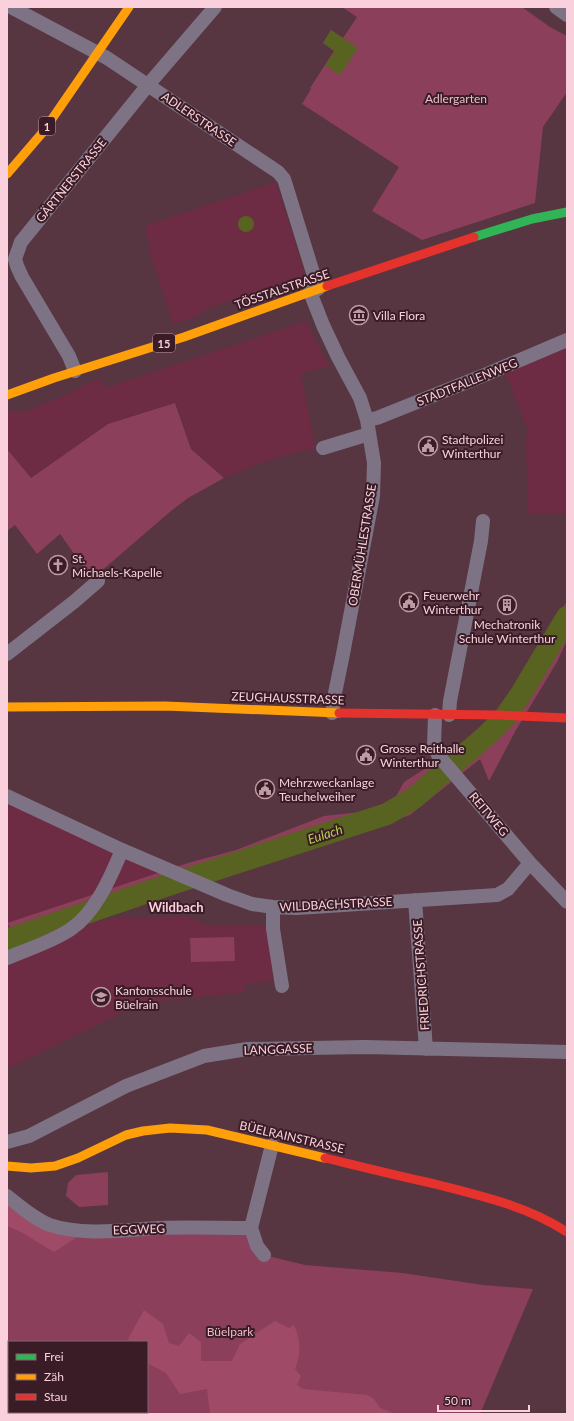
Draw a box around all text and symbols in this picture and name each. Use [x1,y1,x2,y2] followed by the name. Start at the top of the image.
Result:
[159,88,239,150] street label: ADLERSTRASSE
[425,91,487,106] park label: Adlergarten
[39,117,55,135] road number: 1
[32,135,110,225] street label: GÄRTNERSTRASSE
[233,266,331,312] street label: TÖSSTALSTRASSE
[348,304,370,326] museum icon: Villa Flora
[373,308,425,323] place label: Villa Flora
[153,334,175,352] road number: 15
[414,355,520,409] street label: STADTFALLENWEG
[442,432,503,461] place label: Stadtpolizei Winterthur
[417,435,439,457] public building icon: Stadtpolizei Winterthur
[345,483,379,607] street label: OBERMÜHLESTRASSE
[72,551,162,580] place label: St. Michaels-Kapelle
[47,554,69,576] church icon: St. Michaels-Kapelle
[423,588,483,617] place label: Feuerwehr Winterthur
[398,591,420,613] public building icon: Feuerwehr Winterthur
[496,594,518,616] building icon: Mechatronik Schule Winterthur
[459,617,556,646] place label: Mechatronik Schule Winterthur
[231,689,345,707] street label: ZEUGHAUSSTRASSE
[380,741,465,770] place label: Grosse Reithalle Winterthur
[355,744,377,766] public building icon: Grosse Reithalle Winterthur
[279,775,374,804] place label: Mehrzweckanlage Teuchelweiher
[254,778,276,800] public building icon: Mehrzweckanlage Teuchelweiher
[466,789,512,839] street label: REITWEG
[305,821,345,847] water label: Eulach
[279,894,393,914] street label: WILDBACHSTRASSE
[148,899,204,915] district label: Wildbach
[410,919,432,1031] street label: FRIEDRICHSTRASSE
[115,983,192,1012] place label: Kantonsschule Büelrain
[90,986,112,1008] school or university icon: Kantonsschule Büelrain
[243,1040,313,1058] street label: LANGGASSE
[238,1118,346,1156] street label: BÜELRAINSTRASSE
[113,1221,166,1237] street label: EGGWEG
[207,1324,254,1339] park label: Büelpark
[8,1341,148,1413] legend
[44,1349,64,1364] text: Frei
[44,1369,64,1384] text: Zäh
[438,1387,529,1413] scale bar
[44,1389,67,1404] text: Stau
[444,1393,471,1408] text: 50 m

